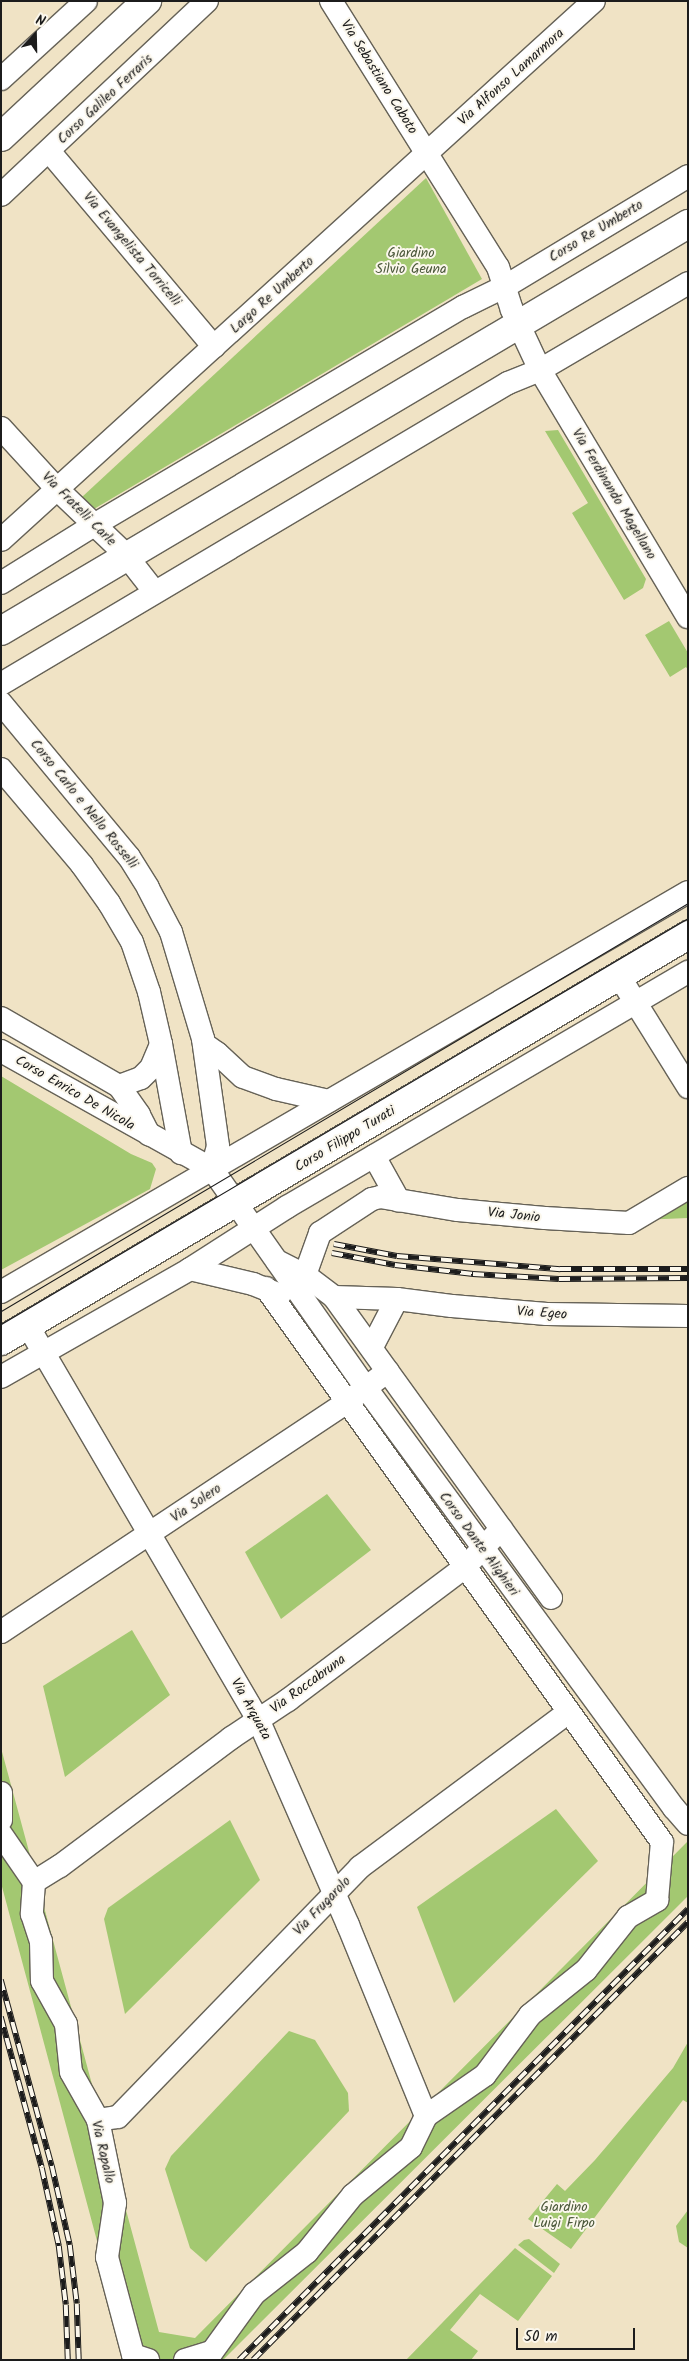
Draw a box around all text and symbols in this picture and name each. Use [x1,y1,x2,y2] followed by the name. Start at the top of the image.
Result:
[32,9,48,33] text: N
[10,10,60,60] north arrow
[337,17,421,137] street label: Via Sebastiano Caboto
[454,25,568,129] street label: Via Alfonso Lamarmora
[54,50,156,148] street label: Corso Galileo Ferraris
[79,189,185,309] street label: Via Evangelista Torricelli
[546,196,646,266] street label: Corso Re Umberto
[375,245,447,278] park label: Giardino Silvio Geuna
[227,253,317,337] street label: Largo Re Umberto
[568,425,660,563] street label: Via Ferdinando Magellano
[38,468,120,550] street label: Via Fratelli Carle
[27,736,141,872] street label: Corso Carlo e Nello Rosselli
[12,1052,138,1134] street label: Corso Enrico De Nicola
[292,1102,398,1176] street label: Corso Filippo Turati
[487,1204,541,1226] street label: Via Jonio
[516,1303,568,1323] street label: Via Egeo
[167,1480,225,1526] street label: Via Solero
[436,1489,522,1599] street label: Corso Dante Alighieri
[267,1651,349,1717] street label: Via Roccabruna
[227,1675,275,1743] street label: Via Arquata
[290,1873,354,1939] street label: Via Frugarolo
[88,2119,118,2185] street label: Via Rapallo
[533,2199,595,2232] park label: Giardino Luigi Firpo
[519,2318,638,2350] scale bar
[524,2325,558,2349] text: 50 m

